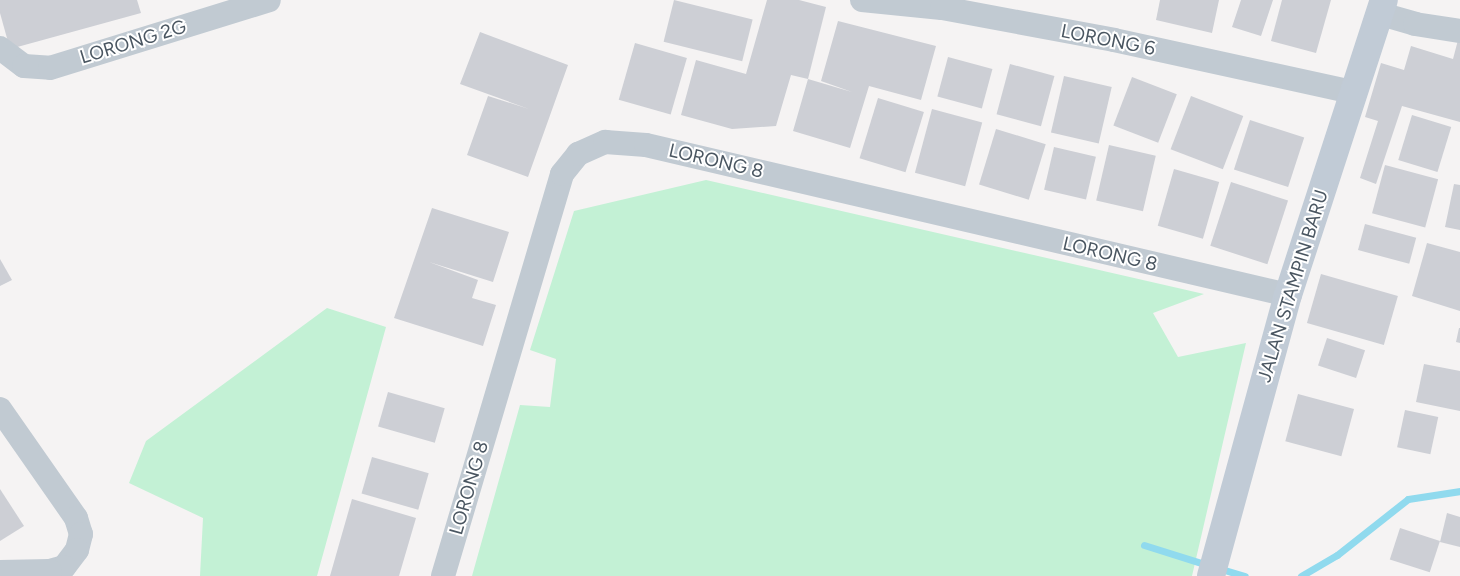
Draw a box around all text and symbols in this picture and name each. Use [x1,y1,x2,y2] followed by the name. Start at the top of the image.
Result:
[77,15,189,69] street label: LORONG 2G
[1059,20,1157,60] street label: LORONG 6
[666,139,766,183] street label: LORONG 8
[1253,187,1333,385] street label: JALAN STAMPIN BARU
[1060,232,1160,276] street label: LORONG 8
[445,439,493,537] street label: LORONG 8

